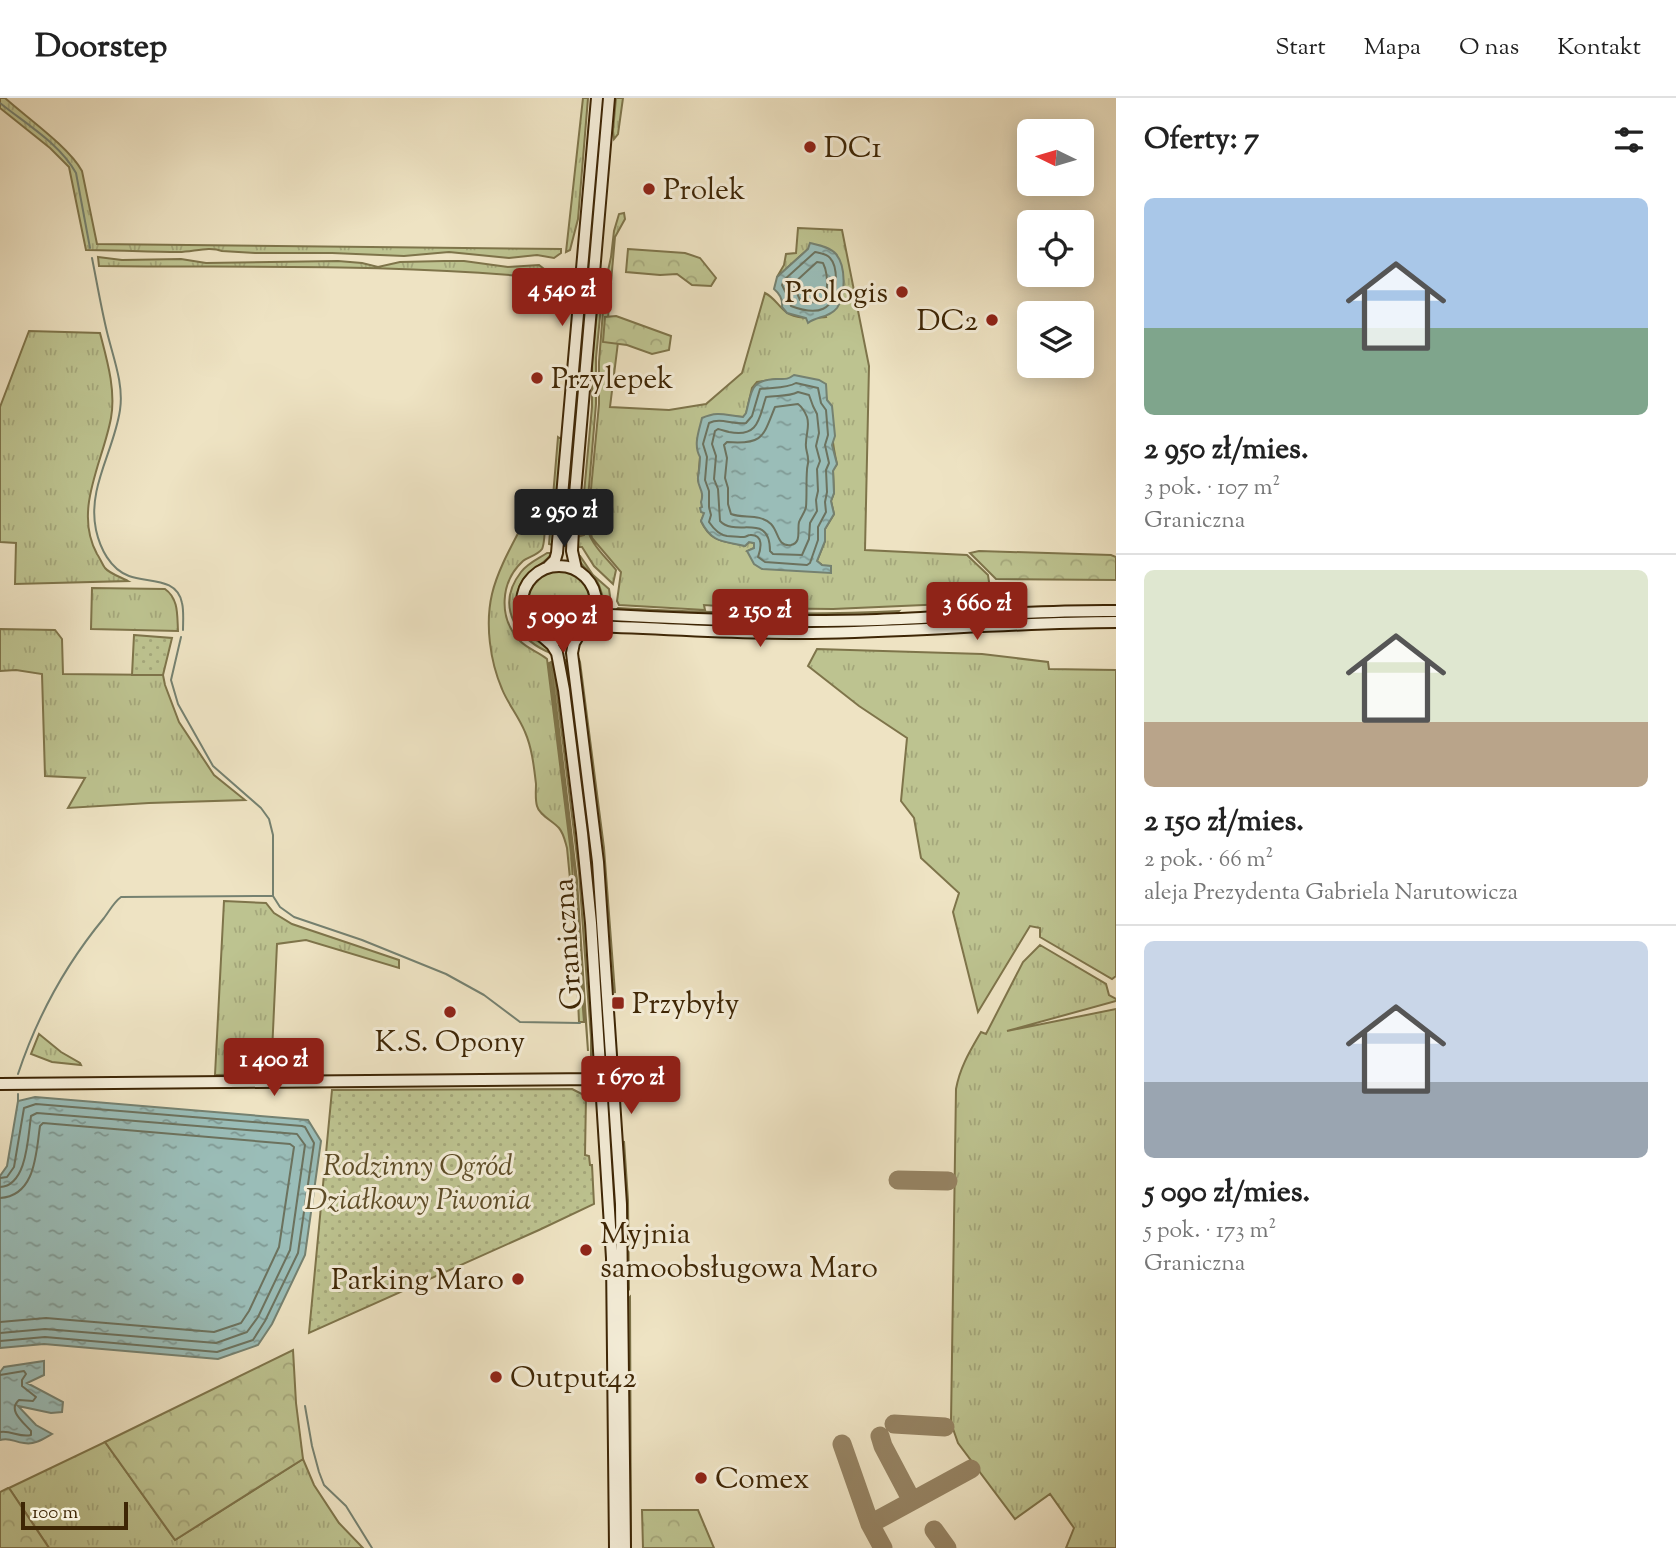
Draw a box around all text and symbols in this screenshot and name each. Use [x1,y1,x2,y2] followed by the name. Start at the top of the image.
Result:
[35,24,167,72] text: Doorstep
[1275,31,1326,65] text: Start
[1364,31,1421,65] text: Mapa
[1459,31,1519,65] text: O nas
[1557,31,1641,65] text: Kontakt
[1017,119,1094,196] north arrow
[1017,119,1094,378] map controls
[1144,119,1259,162] text: Oferty: 7
[1610,121,1648,159] icon: filters
[824,128,882,171] place label: DC1
[802,139,818,155] marker: DC1
[663,170,745,213] place label: Prolek
[641,181,657,197] marker: Prolek
[1017,210,1094,287] button: locate
[1333,243,1459,369] icon: home
[490,268,634,328] pin: 4 540 zł
[785,273,888,316] place label: Prologis
[528,274,596,307] text: 4 540 zł
[894,284,910,300] marker: Prologis
[917,301,978,344] place label: DC2
[1017,301,1094,378] button: layers
[984,312,1000,328] marker: DC2
[551,359,673,402] place label: Przylepek
[529,370,545,386] marker: Przylepek
[1144,429,1308,472] text: 2 950 zł/mies.
[1144,472,1280,505] text: 3 pok. · 107 m²
[492,490,636,549] pin: 2 950 zł
[530,495,598,528] text: 2 950 zł
[1144,505,1245,538] text: Graniczna
[905,582,1049,642] pin: 3 660 zł
[942,588,1012,621] text: 3 660 zł
[688,589,832,649] pin: 2 150 zł
[728,595,792,628] text: 2 150 zł
[491,596,635,655] pin: 5 090 zł
[529,601,597,634] text: 5 090 zł
[1333,615,1459,741] icon: home
[1144,801,1304,844] text: 2 150 zł/mies.
[1144,844,1273,877] text: 2 pok. · 66 m²
[543,876,596,1011] street label: Graniczna
[1144,877,1518,910] text: aleja Prezydenta Gabriela Narutowicza
[632,984,740,1027] place label: Przybyły
[1333,986,1459,1112] icon: home
[610,995,626,1011] marker: Przybyły
[442,1004,458,1020] marker: K.S. Opony
[375,1022,525,1065] place label: K.S. Opony
[202,1038,346,1098] pin: 1 400 zł
[240,1044,308,1077] text: 1 400 zł
[559,1056,703,1116] pin: 1 670 zł
[597,1062,665,1095] text: 1 670 zł
[305,1146,531,1223] park label: Rodzinny Ogród Działkowy Piwonia
[1144,1172,1310,1215] text: 5 090 zł/mies.
[600,1214,878,1291] place label: Myjnia samoobsługowa Maro
[1144,1215,1276,1248] text: 5 pok. · 173 m²
[578,1242,594,1258] marker: Myjnia samoobsługowa Maro
[1144,1248,1245,1281] text: Graniczna
[331,1260,504,1303] place label: Parking Maro
[510,1271,526,1287] marker: Parking Maro
[510,1358,636,1401] place label: Output42
[488,1369,504,1385] marker: Output42
[715,1459,809,1502] place label: Comex
[693,1470,709,1486] marker: Comex
[21,1499,128,1531] scale bar
[32,1500,78,1527] text: 100 m

